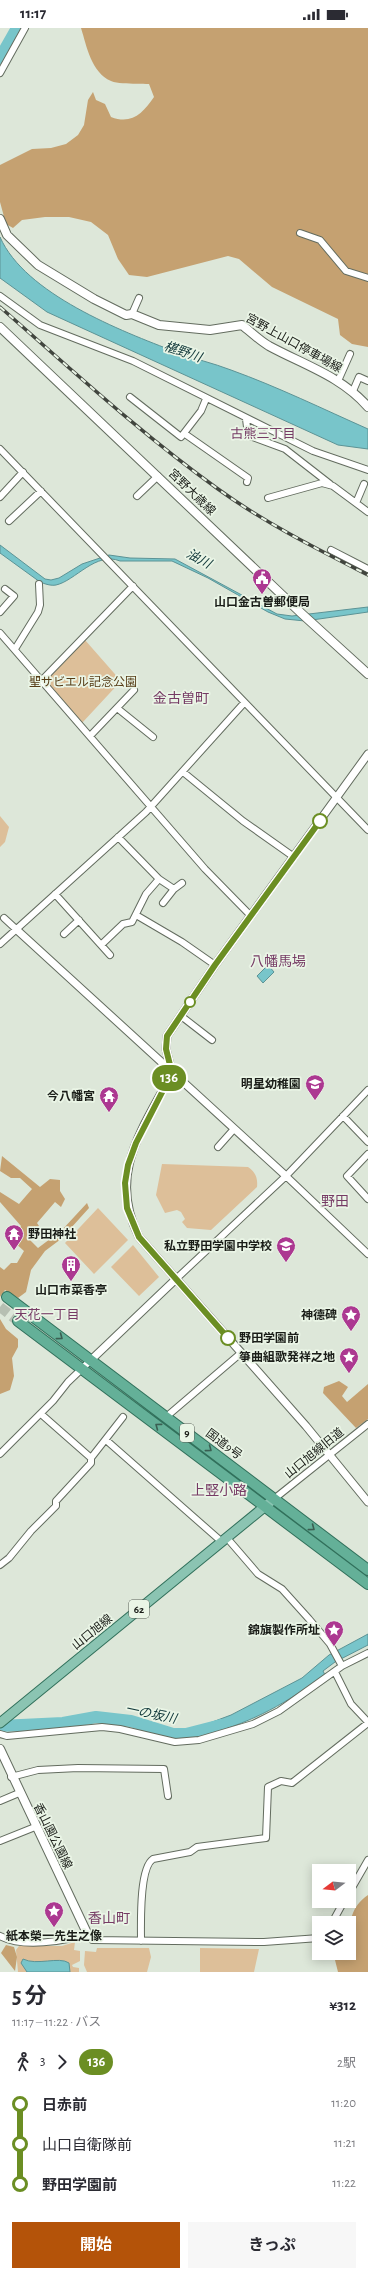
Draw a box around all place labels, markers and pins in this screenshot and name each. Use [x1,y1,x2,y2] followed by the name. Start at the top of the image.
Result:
[251,567,273,595] public building icon: 山口金古曽郵便局
[214,595,310,608] place label: 山口金古曽郵便局
[312,813,328,829] unlabelled marker
[184,996,196,1008] unlabelled marker
[304,1073,326,1101] school or university icon: 明星幼稚園
[241,1077,301,1090] place label: 明星幼稚園
[98,1085,120,1113] temple icon: 今八幡宮
[47,1089,95,1102] place label: 今八幡宮
[3,1223,25,1251] temple icon: 野田神社
[28,1227,76,1240] place label: 野田神社
[275,1235,297,1263] school or university icon: 私立野田学園中学校
[164,1239,272,1252] place label: 私立野田学園中学校
[60,1254,82,1282] building icon: 山口市菜香亭
[35,1283,107,1296] place label: 山口市菜香亭
[340,1304,362,1332] place icon: 神德碑
[301,1308,337,1321] place label: 神德碑
[220,1330,236,1346] marker: 野田学園前
[239,1331,299,1344] place label: 野田学園前
[338,1346,360,1374] place icon: 箏曲組歌発祥之地
[239,1350,335,1363] place label: 箏曲組歌発祥之地
[323,1619,345,1647] place icon: 錦旗製作所址
[247,1623,320,1636] place label: 錦旗製作所址
[43,1900,65,1928] place icon: 紙本榮一先生之像
[6,1929,102,1942] place label: 紙本榮一先生之像

